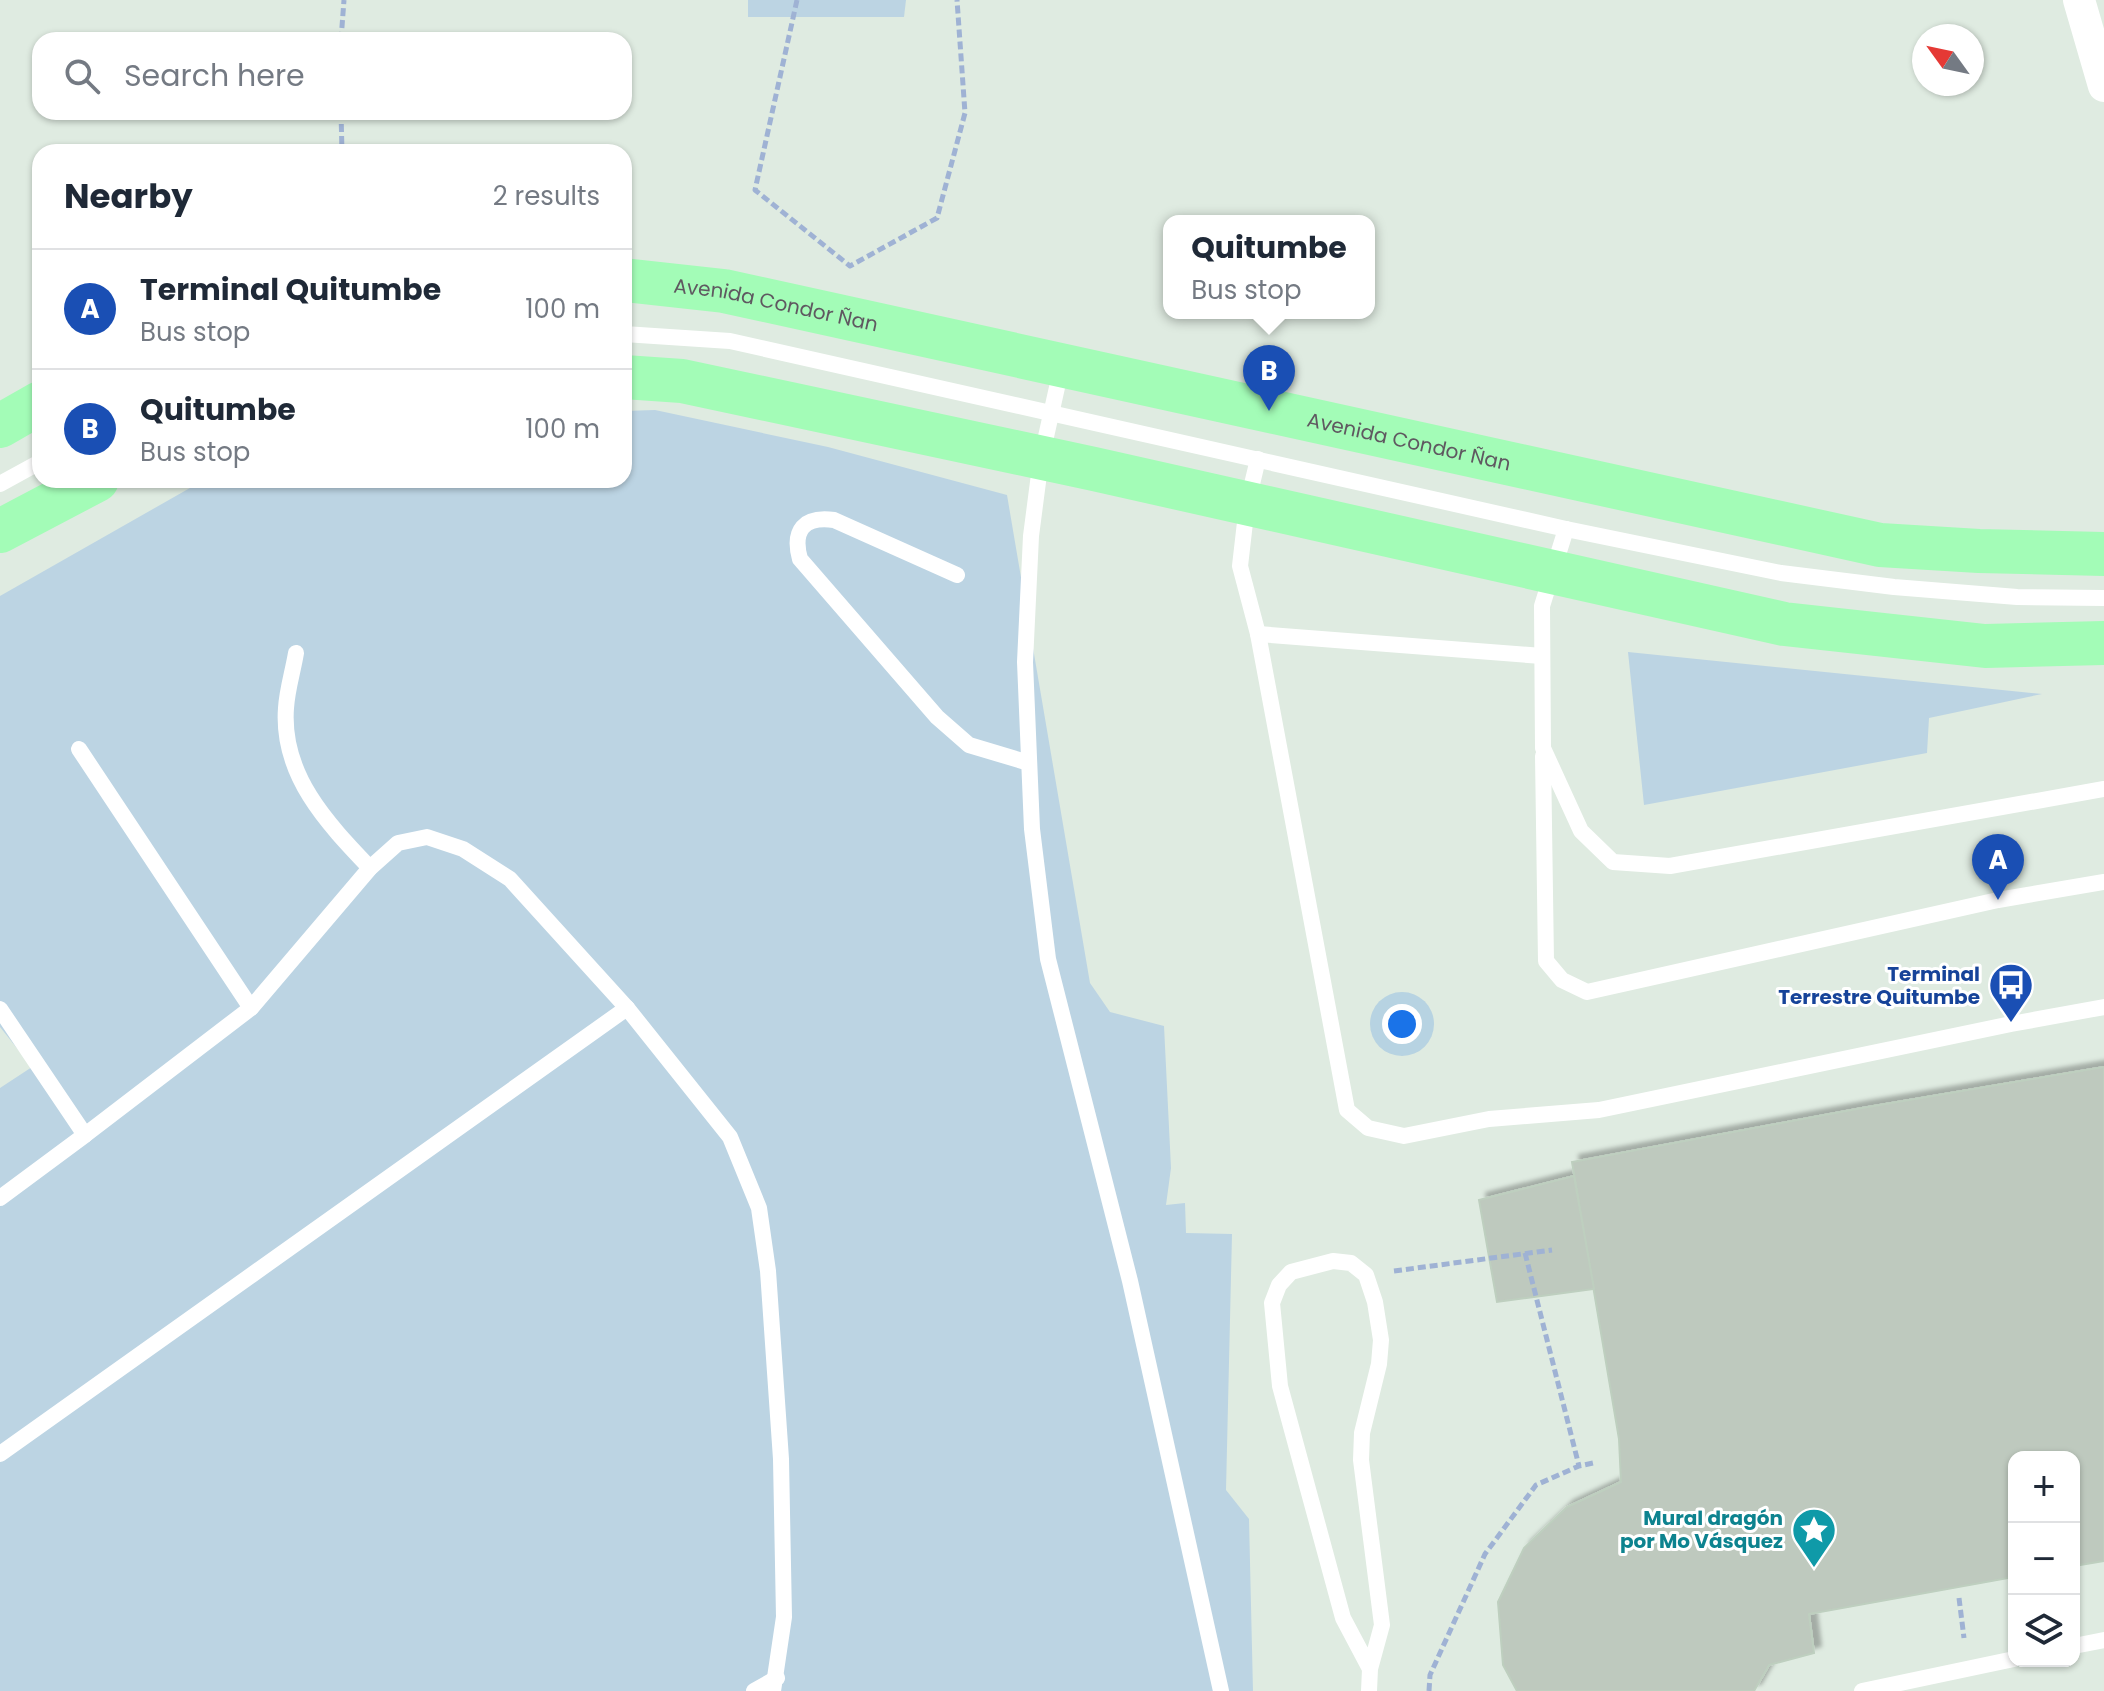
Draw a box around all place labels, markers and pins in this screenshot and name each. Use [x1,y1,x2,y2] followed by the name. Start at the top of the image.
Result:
[1243,345,1295,411] pin: B
[1972,834,2024,900] pin: A
[1778,960,1980,1011] place label: Terminal Terrestre Quitumbe
[1987,961,2035,1024] bus stop icon: Terminal Terrestre Quitumbe
[1620,1504,1783,1555] place label: Mural dragón por Mo Vásquez
[1790,1506,1838,1569] place icon: Mural dragón por Mo Vásquez

